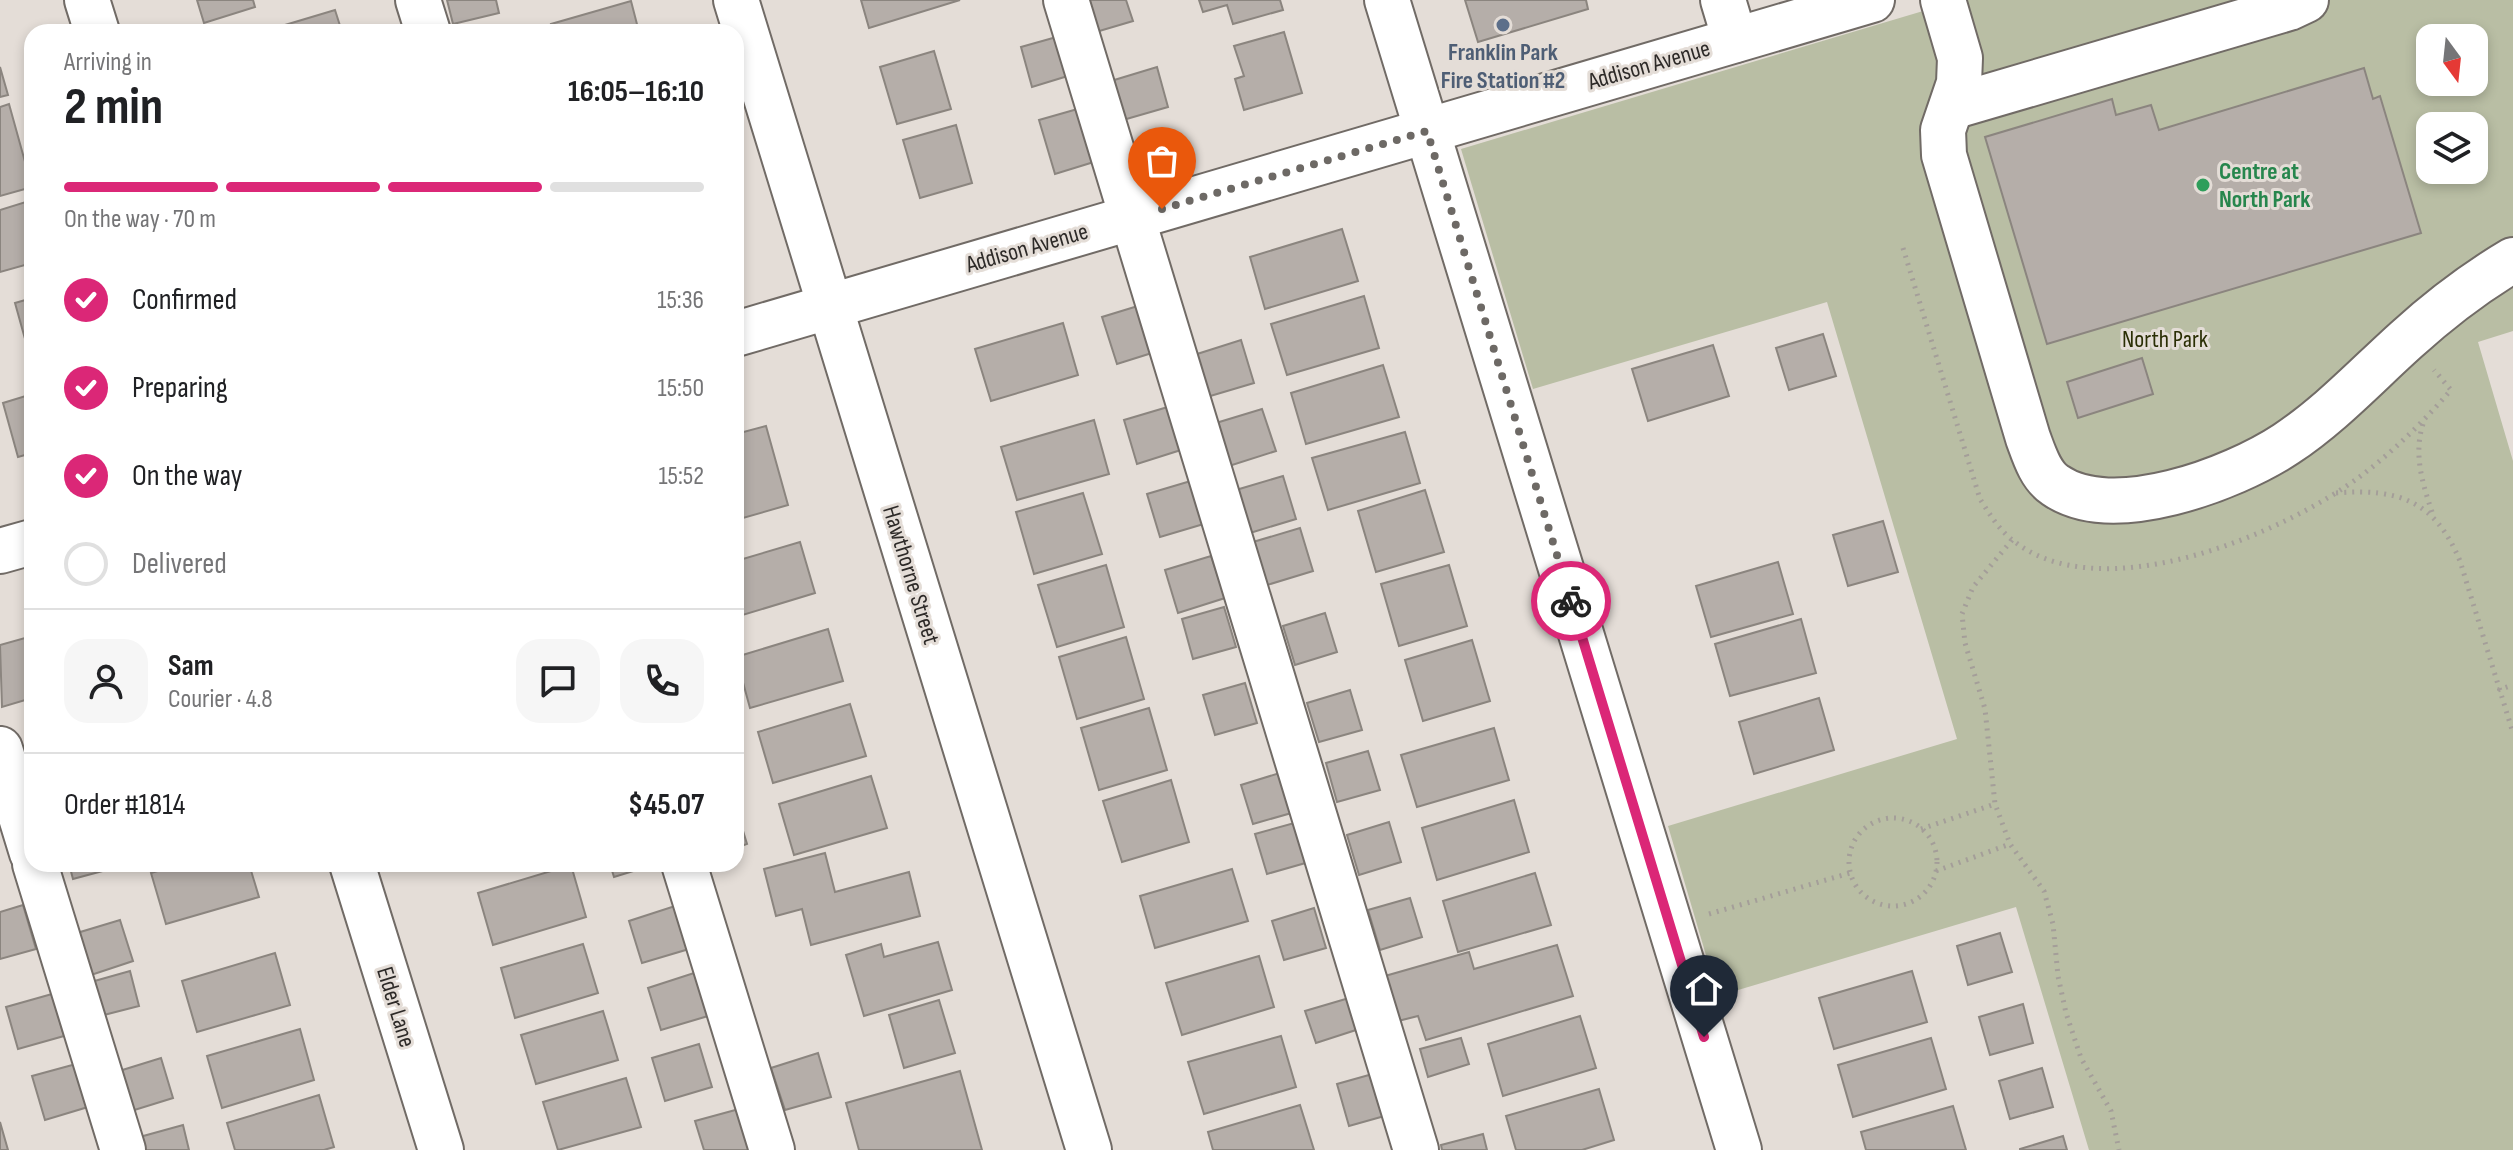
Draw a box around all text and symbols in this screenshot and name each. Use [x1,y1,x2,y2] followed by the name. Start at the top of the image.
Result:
[1494,16,1512,34] marker: Franklin Park Fire Station #2
[2416,24,2488,96] north arrow
[2416,24,2488,184] map controls
[1584,34,1713,97] street label: Addison Avenue
[1441,38,1565,95] place label: Franklin Park Fire Station #2
[64,47,152,78] text: Arriving in
[568,74,704,110] text: 16:05–16:10
[64,76,163,139] text: 2 min
[2416,112,2488,184] button: layers
[1128,127,1196,209] pin
[1140,139,1184,183] icon: bag
[2219,157,2310,214] place label: Centre at North Park
[2194,176,2212,194] marker: Centre at North Park
[64,204,216,235] text: On the way · 70 m
[962,217,1091,280] street label: Addison Avenue
[64,278,108,322] icon: check
[132,282,237,318] text: Confirmed
[657,285,704,316] text: 15:36
[2122,325,2208,354] park label: North Park
[64,366,108,410] icon: check
[132,370,228,406] text: Preparing
[658,373,704,404] text: 15:50
[64,454,108,498] icon: check
[132,458,242,494] text: On the way
[658,461,704,492] text: 15:52
[876,502,946,648] street label: Hawthorne Street
[132,546,227,582] text: Delivered
[1531,561,1611,641] courier
[1549,579,1593,623] icon: bike
[64,639,148,723] button: person
[516,639,600,723] button: chat
[620,639,704,723] button: phone
[168,648,214,684] text: Sam
[168,684,273,715] text: Courier · 4.8
[64,787,185,823] text: Order #1814
[628,787,704,823] text: $45.07
[1670,955,1738,1037] pin
[370,963,422,1051] street label: Elder Lane
[1682,967,1726,1011] icon: home

